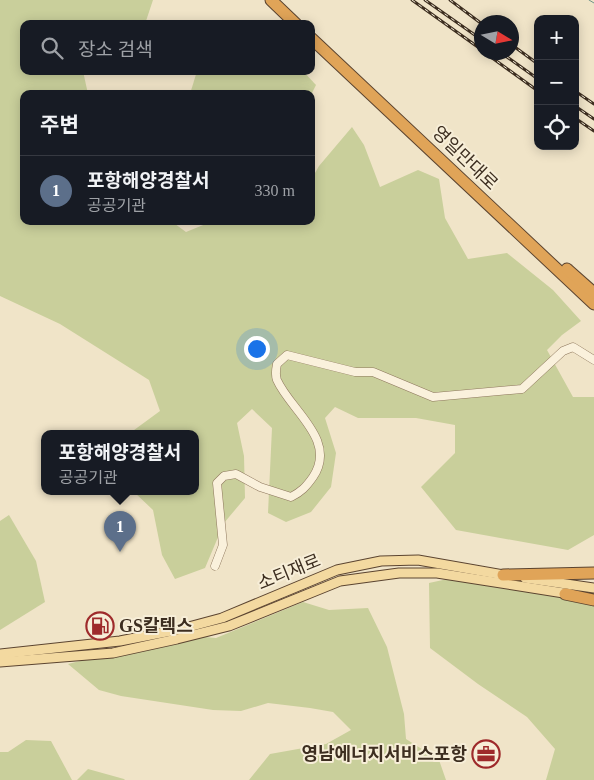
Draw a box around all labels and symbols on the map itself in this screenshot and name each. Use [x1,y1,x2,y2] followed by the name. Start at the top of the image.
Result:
[474,15,519,60] north arrow
[428,122,502,194] street label: 영일만대로
[244,336,270,362] your location
[104,511,136,552] pin: 1
[255,550,323,594] street label: 소티재로
[85,611,115,641] fuel station icon: GS칼텍스
[119,616,193,636] place label: GS칼텍스
[471,739,501,769] office icon: 영남에너지서비스포항
[301,744,467,764] place label: 영남에너지서비스포항

